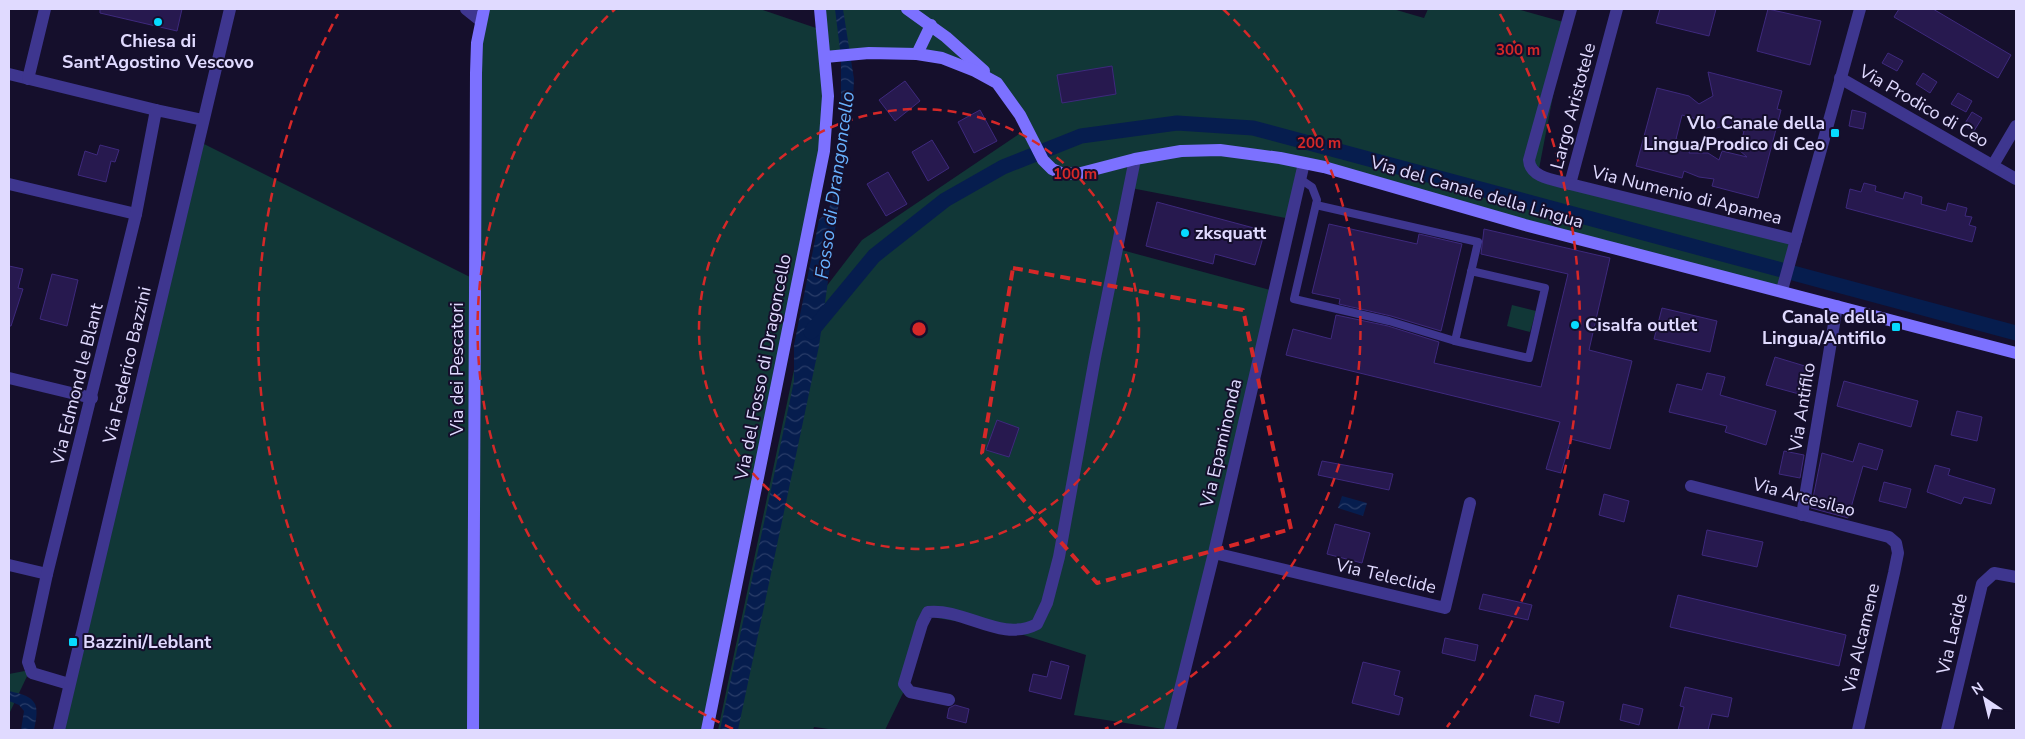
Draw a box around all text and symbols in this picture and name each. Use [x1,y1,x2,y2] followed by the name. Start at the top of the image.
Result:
[152,16,164,28] marker: Chiesa di Sant'Agostino Vescovo
[62,29,254,74] place label: Chiesa di Sant'Agostino Vescovo
[1496,40,1540,60] text: 300 m
[1545,40,1601,172] street label: Largo Aristotele
[1854,59,1993,153] street label: Via Prodico di Ceo
[809,90,861,281] water label: Fosso di Drangoncello
[1643,111,1825,156] place label: Vlo Canale della Lingua/Prodico di Ceo
[1829,127,1841,139] marker: Vlo Canale della Lingua/Prodico di Ceo
[1297,133,1341,153] text: 200 m
[1367,150,1586,234] street label: Via del Canale della Lingua
[1588,160,1785,230] street label: Via Numenio di Apamea
[1053,164,1097,184] text: 100 m
[1195,221,1266,245] place label: zksquatt
[1179,227,1191,239] marker: zksquatt
[729,252,797,483] street label: Via del Fosso di Dragoncello
[97,284,157,447] street label: Via Federico Bazzini
[45,300,109,468] street label: Via Edmond le Blant
[445,302,469,437] street label: Via dei Pescatori
[1762,305,1886,350] place label: Canale della Lingua/Antifilo
[1585,313,1697,337] place label: Cisalfa outlet
[1569,319,1581,331] marker: Cisalfa outlet
[910,320,928,338] centre of rings
[1890,321,1902,333] marker: Canale della Lingua/Antifilo
[1783,361,1821,454] street label: Via Antifilo
[1194,376,1247,511] street label: Via Epaminonda
[1749,471,1858,522] street label: Via Arcesilao
[1332,553,1439,599] street label: Via Teleclide
[1837,581,1885,696] street label: Via Alcamene
[1931,591,1973,678] street label: Via Lacide
[83,630,211,654] place label: Bazzini/Leblant
[67,636,79,648] marker: Bazzini/Leblant
[1960,674,2010,724] north arrow
[1968,678,1988,700] text: N

